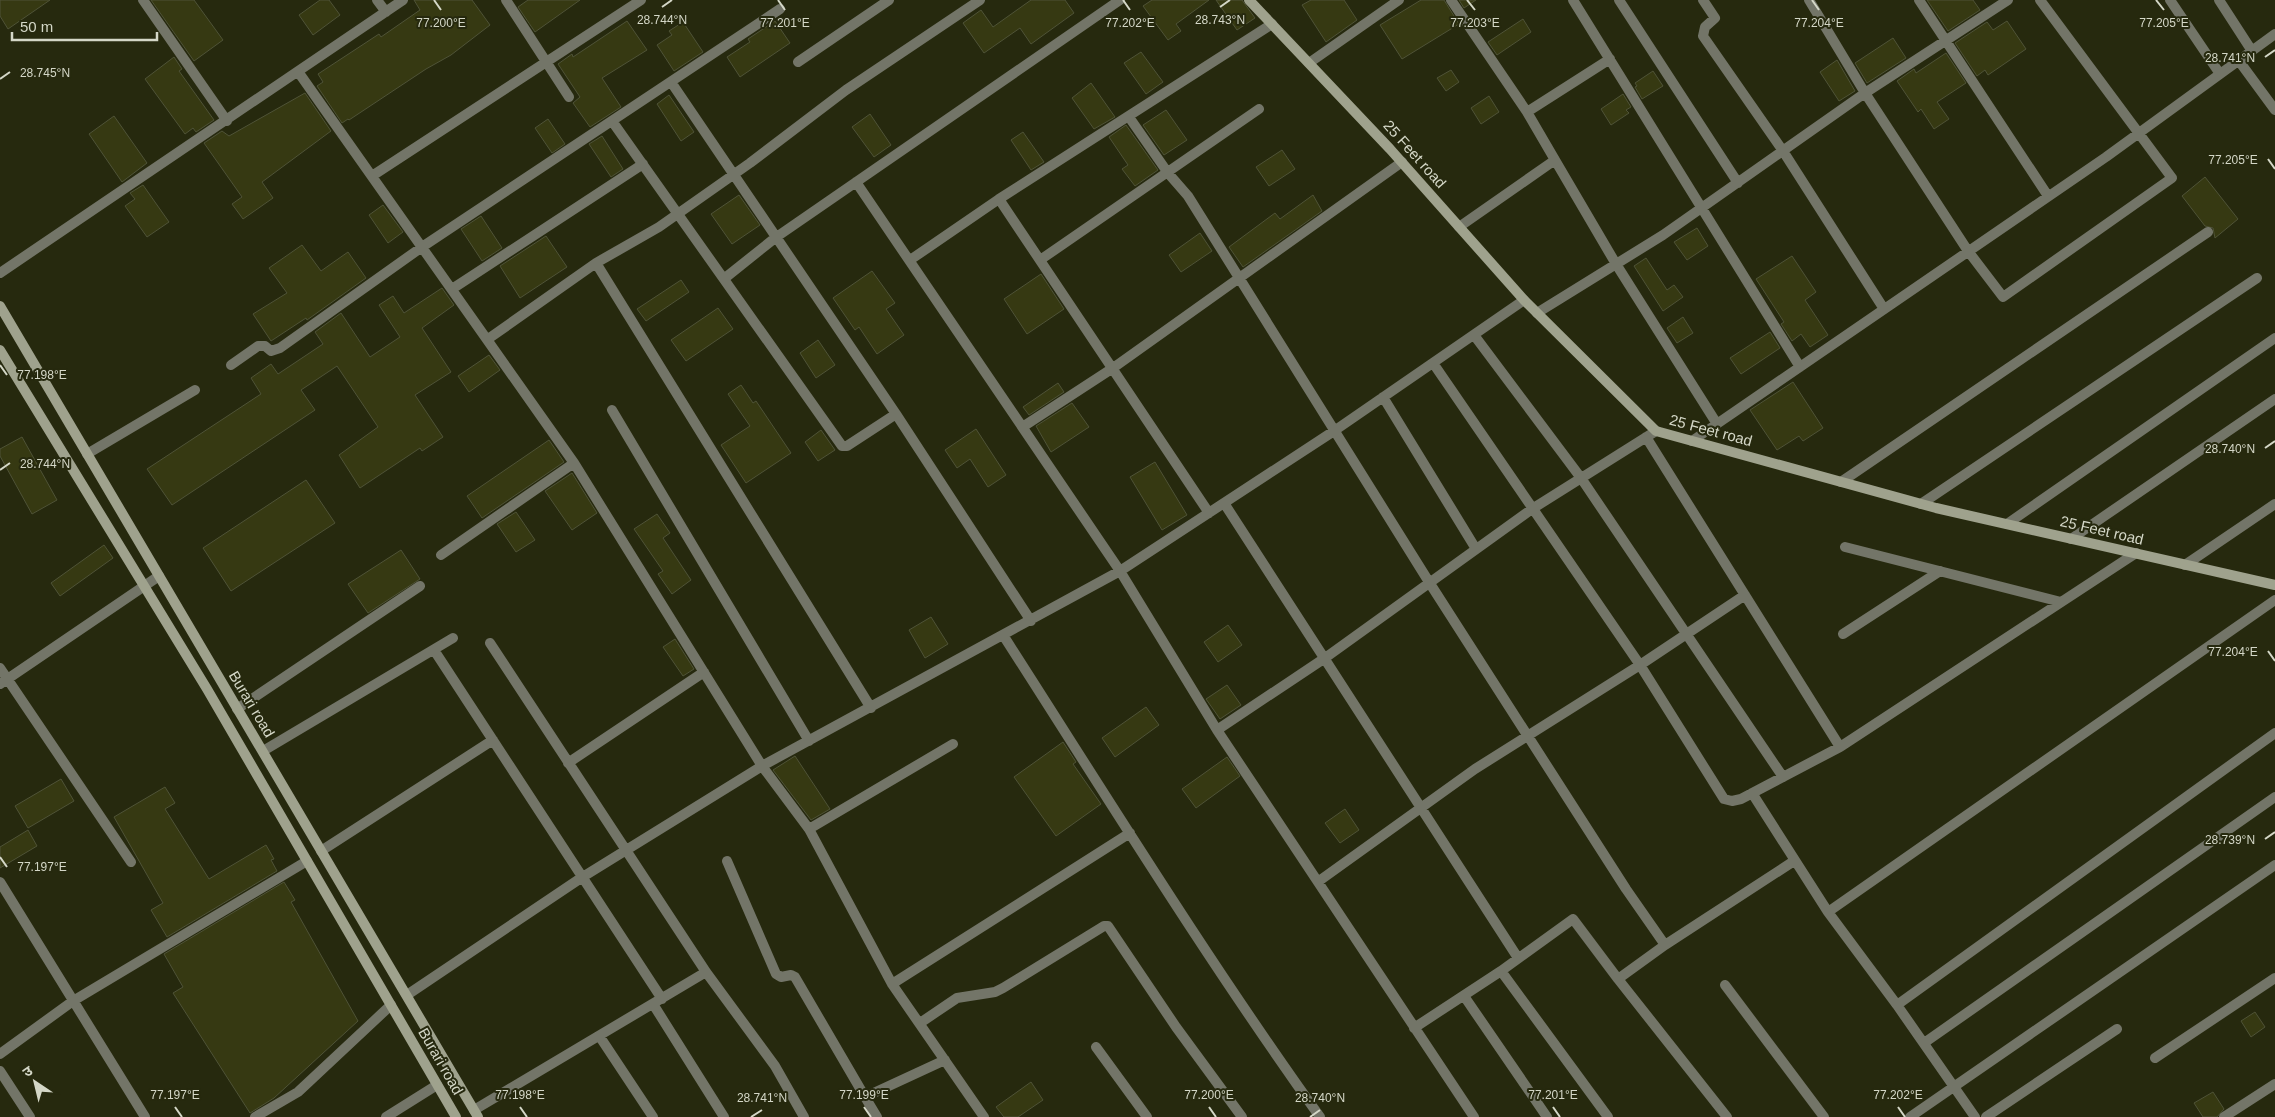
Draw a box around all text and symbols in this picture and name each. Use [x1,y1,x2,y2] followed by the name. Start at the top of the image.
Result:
[12,10,158,42] scale bar
[637,13,687,27] text: 28.744°N
[1195,13,1245,27] text: 28.743°N
[416,16,466,30] text: 77.200°E
[760,16,810,30] text: 77.201°E
[1105,16,1155,30] text: 77.202°E
[1450,16,1500,30] text: 77.203°E
[1794,16,1844,30] text: 77.204°E
[2139,16,2189,30] text: 77.205°E
[20,18,53,35] text: 50 m
[2205,51,2255,65] text: 28.741°N
[20,66,70,80] text: 28.745°N
[1380,117,1450,191] street label: 25 Feet road
[2208,153,2258,167] text: 77.205°E
[17,368,67,382] text: 77.198°E
[1668,411,1754,449] street label: 25 Feet road
[2205,442,2255,456] text: 28.740°N
[20,457,70,471] text: 28.744°N
[2059,512,2145,548] street label: 25 Feet road
[2208,645,2258,659] text: 77.204°E
[226,668,278,740] street label: Burari road
[2205,833,2255,847] text: 28.739°N
[17,860,67,874] text: 77.197°E
[415,1025,467,1097] street label: Burari road
[10,1057,60,1107] north arrow
[20,1062,36,1080] text: उ
[150,1088,200,1102] text: 77.197°E
[495,1088,545,1102] text: 77.198°E
[839,1088,889,1102] text: 77.199°E
[1184,1088,1234,1102] text: 77.200°E
[1528,1088,1578,1102] text: 77.201°E
[1873,1088,1923,1102] text: 77.202°E
[737,1091,787,1105] text: 28.741°N
[1295,1091,1345,1105] text: 28.740°N

